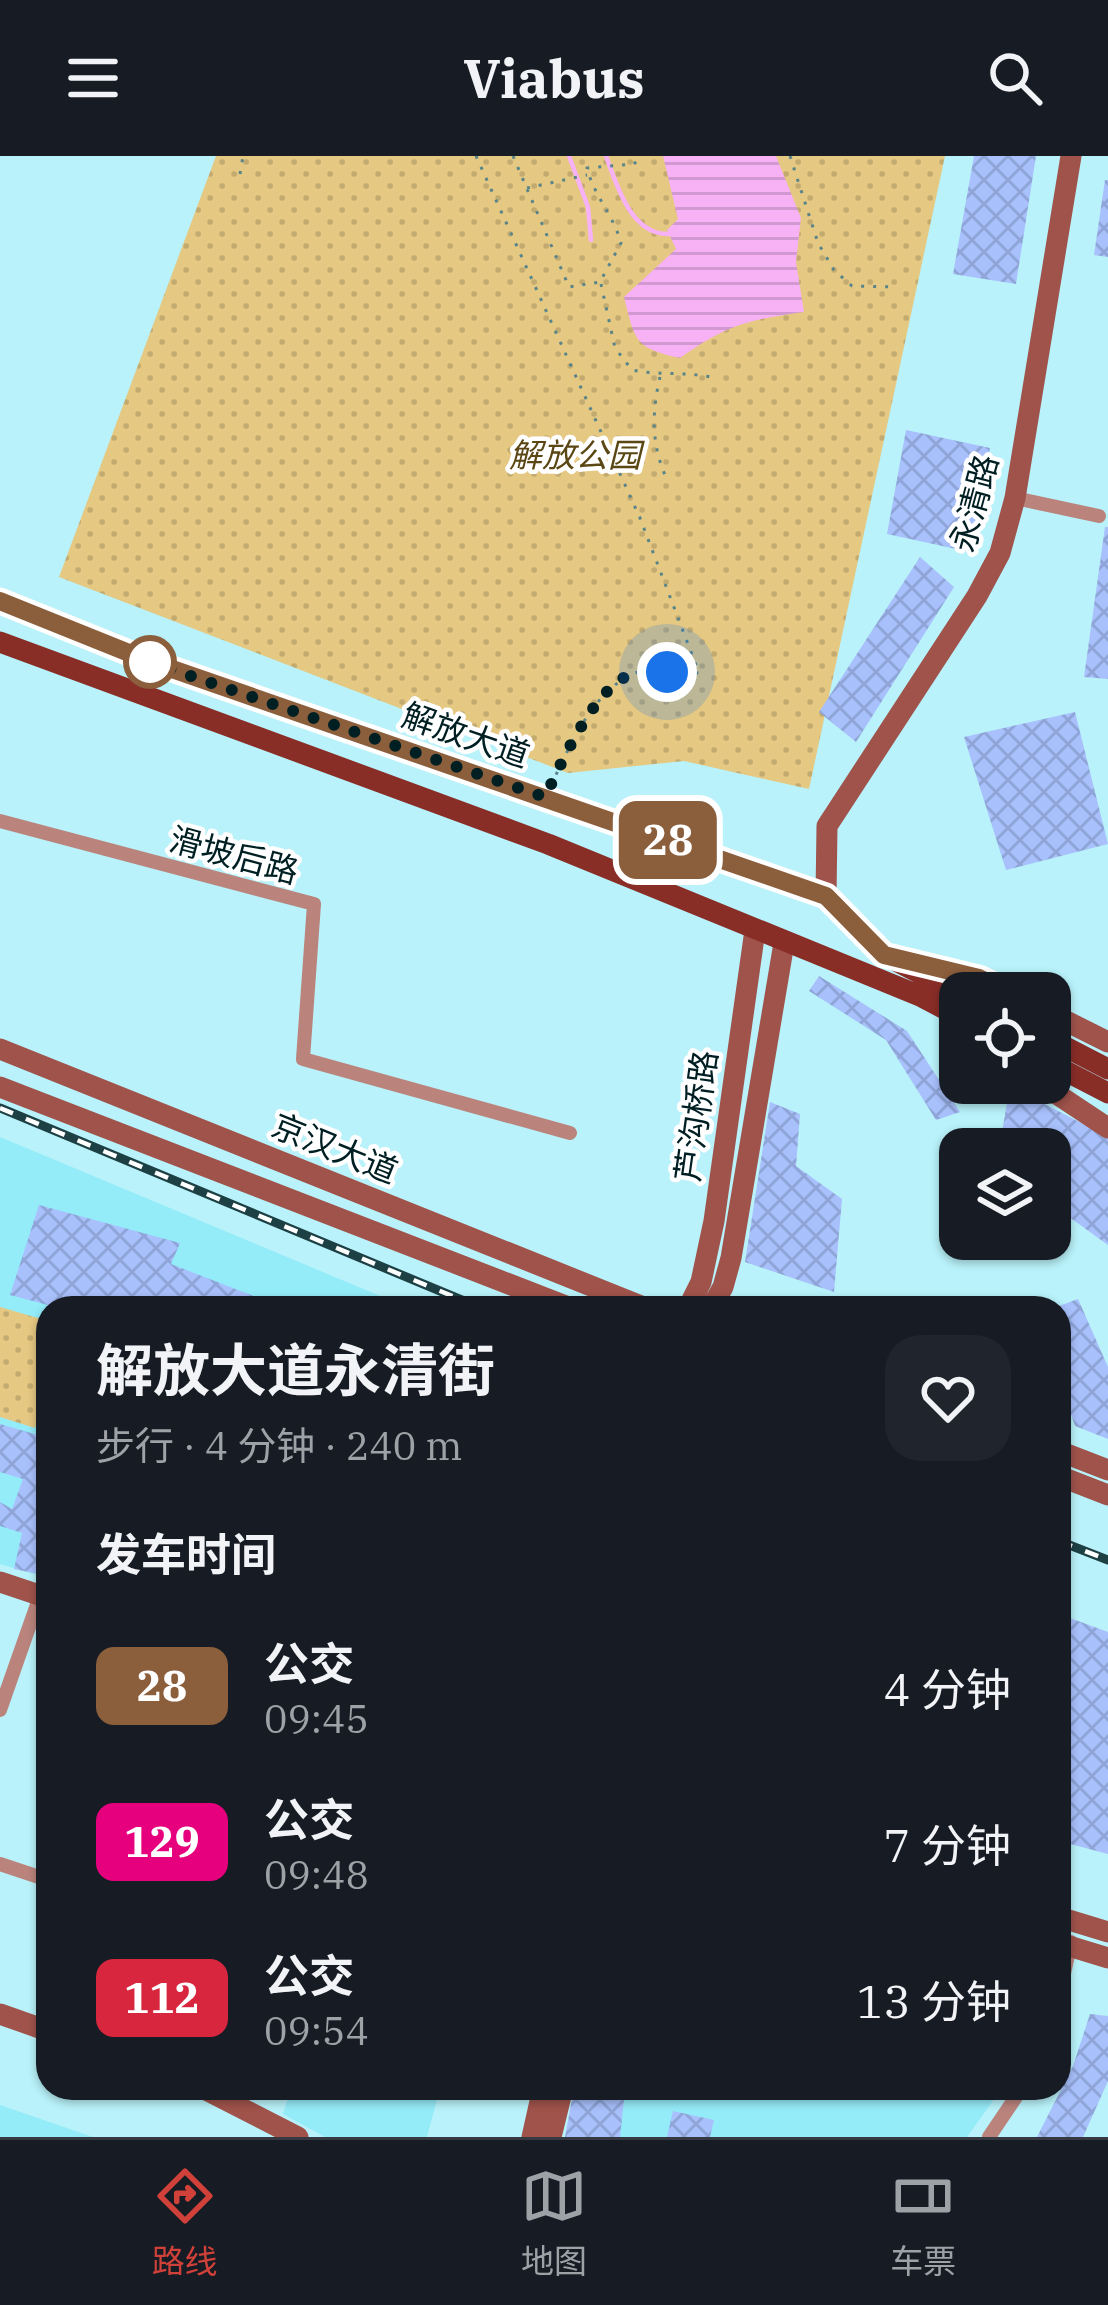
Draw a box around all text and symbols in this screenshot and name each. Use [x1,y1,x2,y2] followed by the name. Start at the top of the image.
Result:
[463,43,645,113] text: Viabus
[60,45,126,111] icon: menu
[982,45,1048,111] icon: search
[509,433,645,476] park label: 解放公园
[940,449,1007,556] street label: 永清路
[125,637,175,687] unlabelled marker
[637,642,697,702] your location
[397,693,536,776] street label: 解放大道
[614,801,722,879] line badge: 28
[643,812,693,867] text: 28
[165,817,303,892] street label: 滑坡后路
[939,972,1071,1260] map controls
[939,972,1071,1104] button: locate
[665,1048,726,1184] street label: 芦沟桥路
[266,1103,404,1192] street label: 京汉大道
[939,1128,1071,1260] button: layers
[96,1333,495,1407] text: 解放大道永清街
[885,1335,1011,1461] button: heart
[96,1420,462,1471] text: 步行 · 4 分钟 · 240 m
[96,1525,276,1583] text: 发车时间
[264,1634,354,1692] text: 公交
[137,1658,187,1713] text: 28
[884,1660,1011,1718] text: 4 分钟
[264,1693,369,1744] text: 09:45
[264,1790,354,1848] text: 公交
[124,1814,200,1869] text: 129
[884,1816,1011,1874] text: 7 分钟
[264,1849,369,1900] text: 09:48
[264,1946,354,2004] text: 公交
[124,1970,200,2025] text: 112
[857,1972,1011,2030] text: 13 分钟
[264,2005,369,2056] text: 09:54
[152,2163,218,2283] tab: 路线
[521,2163,587,2283] tab: 地图
[890,2163,956,2283] tab: 车票

